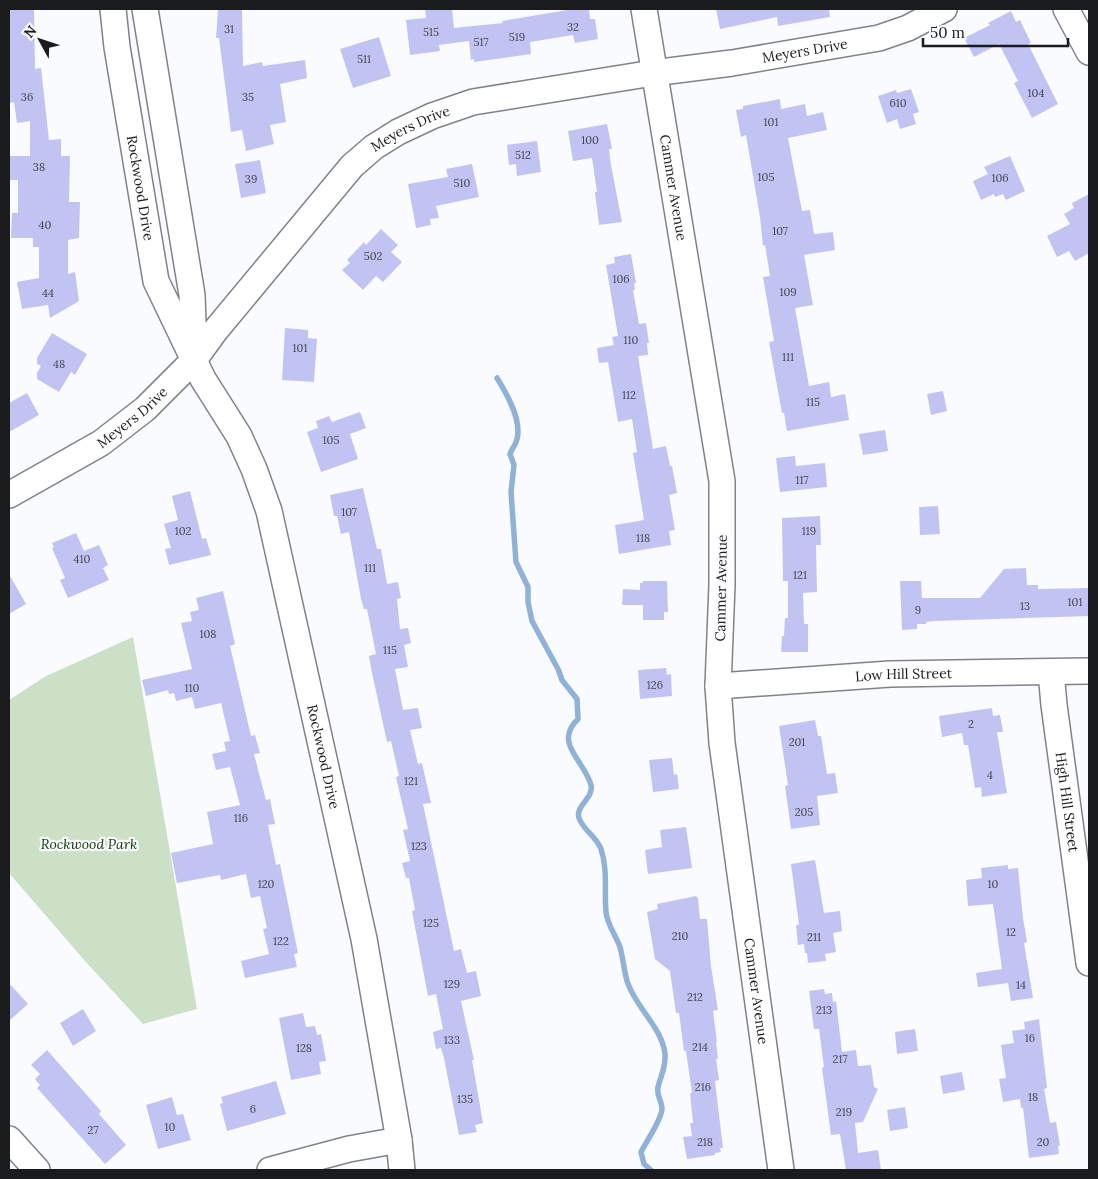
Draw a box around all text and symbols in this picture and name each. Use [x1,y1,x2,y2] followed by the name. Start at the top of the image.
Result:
[15,15,65,65] north arrow
[923,15,1068,47] scale bar
[567,20,579,34] house number: 32
[20,22,41,42] text: N
[224,22,234,36] house number: 31
[930,23,965,42] text: 50 m
[423,25,439,39] house number: 515
[509,30,525,44] house number: 519
[761,34,849,67] street label: Meyers Drive
[473,35,489,49] house number: 517
[357,52,371,66] house number: 511
[1028,86,1044,100] house number: 104
[21,90,33,104] house number: 36
[242,90,254,104] house number: 35
[889,96,907,110] house number: 610
[367,101,453,156] street label: Meyers Drive
[764,115,778,129] house number: 101
[581,133,599,147] house number: 100
[656,133,691,242] street label: Cammer Avenue
[123,134,158,242] street label: Rockwood Drive
[515,148,531,162] house number: 512
[33,160,45,174] house number: 38
[758,170,774,184] house number: 105
[991,171,1009,185] house number: 106
[245,172,257,186] house number: 39
[454,176,471,190] house number: 510
[39,218,52,232] house number: 40
[772,224,788,238] house number: 107
[364,249,382,263] house number: 502
[612,272,630,286] house number: 106
[779,285,797,299] house number: 109
[42,286,54,300] house number: 44
[624,333,639,347] house number: 110
[293,341,307,355] house number: 101
[782,350,794,364] house number: 111
[53,357,65,371] house number: 48
[93,383,171,452] street label: Meyers Drive
[622,388,636,402] house number: 112
[806,395,820,409] house number: 115
[323,433,339,447] house number: 105
[795,473,809,487] house number: 117
[341,505,357,519] house number: 107
[175,524,191,538] house number: 102
[802,524,816,538] house number: 119
[636,531,650,545] house number: 118
[711,534,731,642] street label: Cammer Avenue
[74,552,91,566] house number: 410
[364,561,376,575] house number: 111
[793,568,807,582] house number: 121
[1068,595,1082,609] house number: 101
[1020,599,1030,613] house number: 13
[915,603,921,617] house number: 9
[199,627,217,641] house number: 108
[383,643,397,657] house number: 115
[855,664,953,685] street label: Low Hill Street
[647,678,663,692] house number: 126
[185,681,200,695] house number: 110
[303,703,344,811] street label: Rockwood Drive
[968,717,974,731] house number: 2
[789,735,805,749] house number: 201
[1051,751,1083,854] street label: High Hill Street
[987,768,993,782] house number: 4
[404,774,418,788] house number: 121
[795,805,813,819] house number: 205
[234,811,248,825] house number: 116
[41,835,137,853] park label: Rockwood Park
[411,839,427,853] house number: 123
[258,877,275,891] house number: 120
[988,877,999,891] house number: 10
[423,916,439,930] house number: 125
[1006,925,1016,939] house number: 12
[672,929,689,943] house number: 210
[807,930,821,944] house number: 211
[273,934,289,948] house number: 122
[740,937,773,1046] street label: Cammer Avenue
[444,977,460,991] house number: 129
[1016,978,1026,992] house number: 14
[687,990,703,1004] house number: 212
[816,1003,832,1017] house number: 213
[1025,1031,1035,1045] house number: 16
[444,1033,460,1047] house number: 133
[692,1040,708,1054] house number: 214
[296,1041,312,1055] house number: 128
[833,1052,847,1066] house number: 217
[695,1080,711,1094] house number: 216
[1028,1090,1038,1104] house number: 18
[457,1092,473,1106] house number: 135
[250,1102,256,1116] house number: 6
[836,1105,852,1119] house number: 219
[165,1120,176,1134] house number: 10
[88,1123,98,1137] house number: 27
[697,1135,713,1149] house number: 218
[1037,1135,1050,1149] house number: 20

